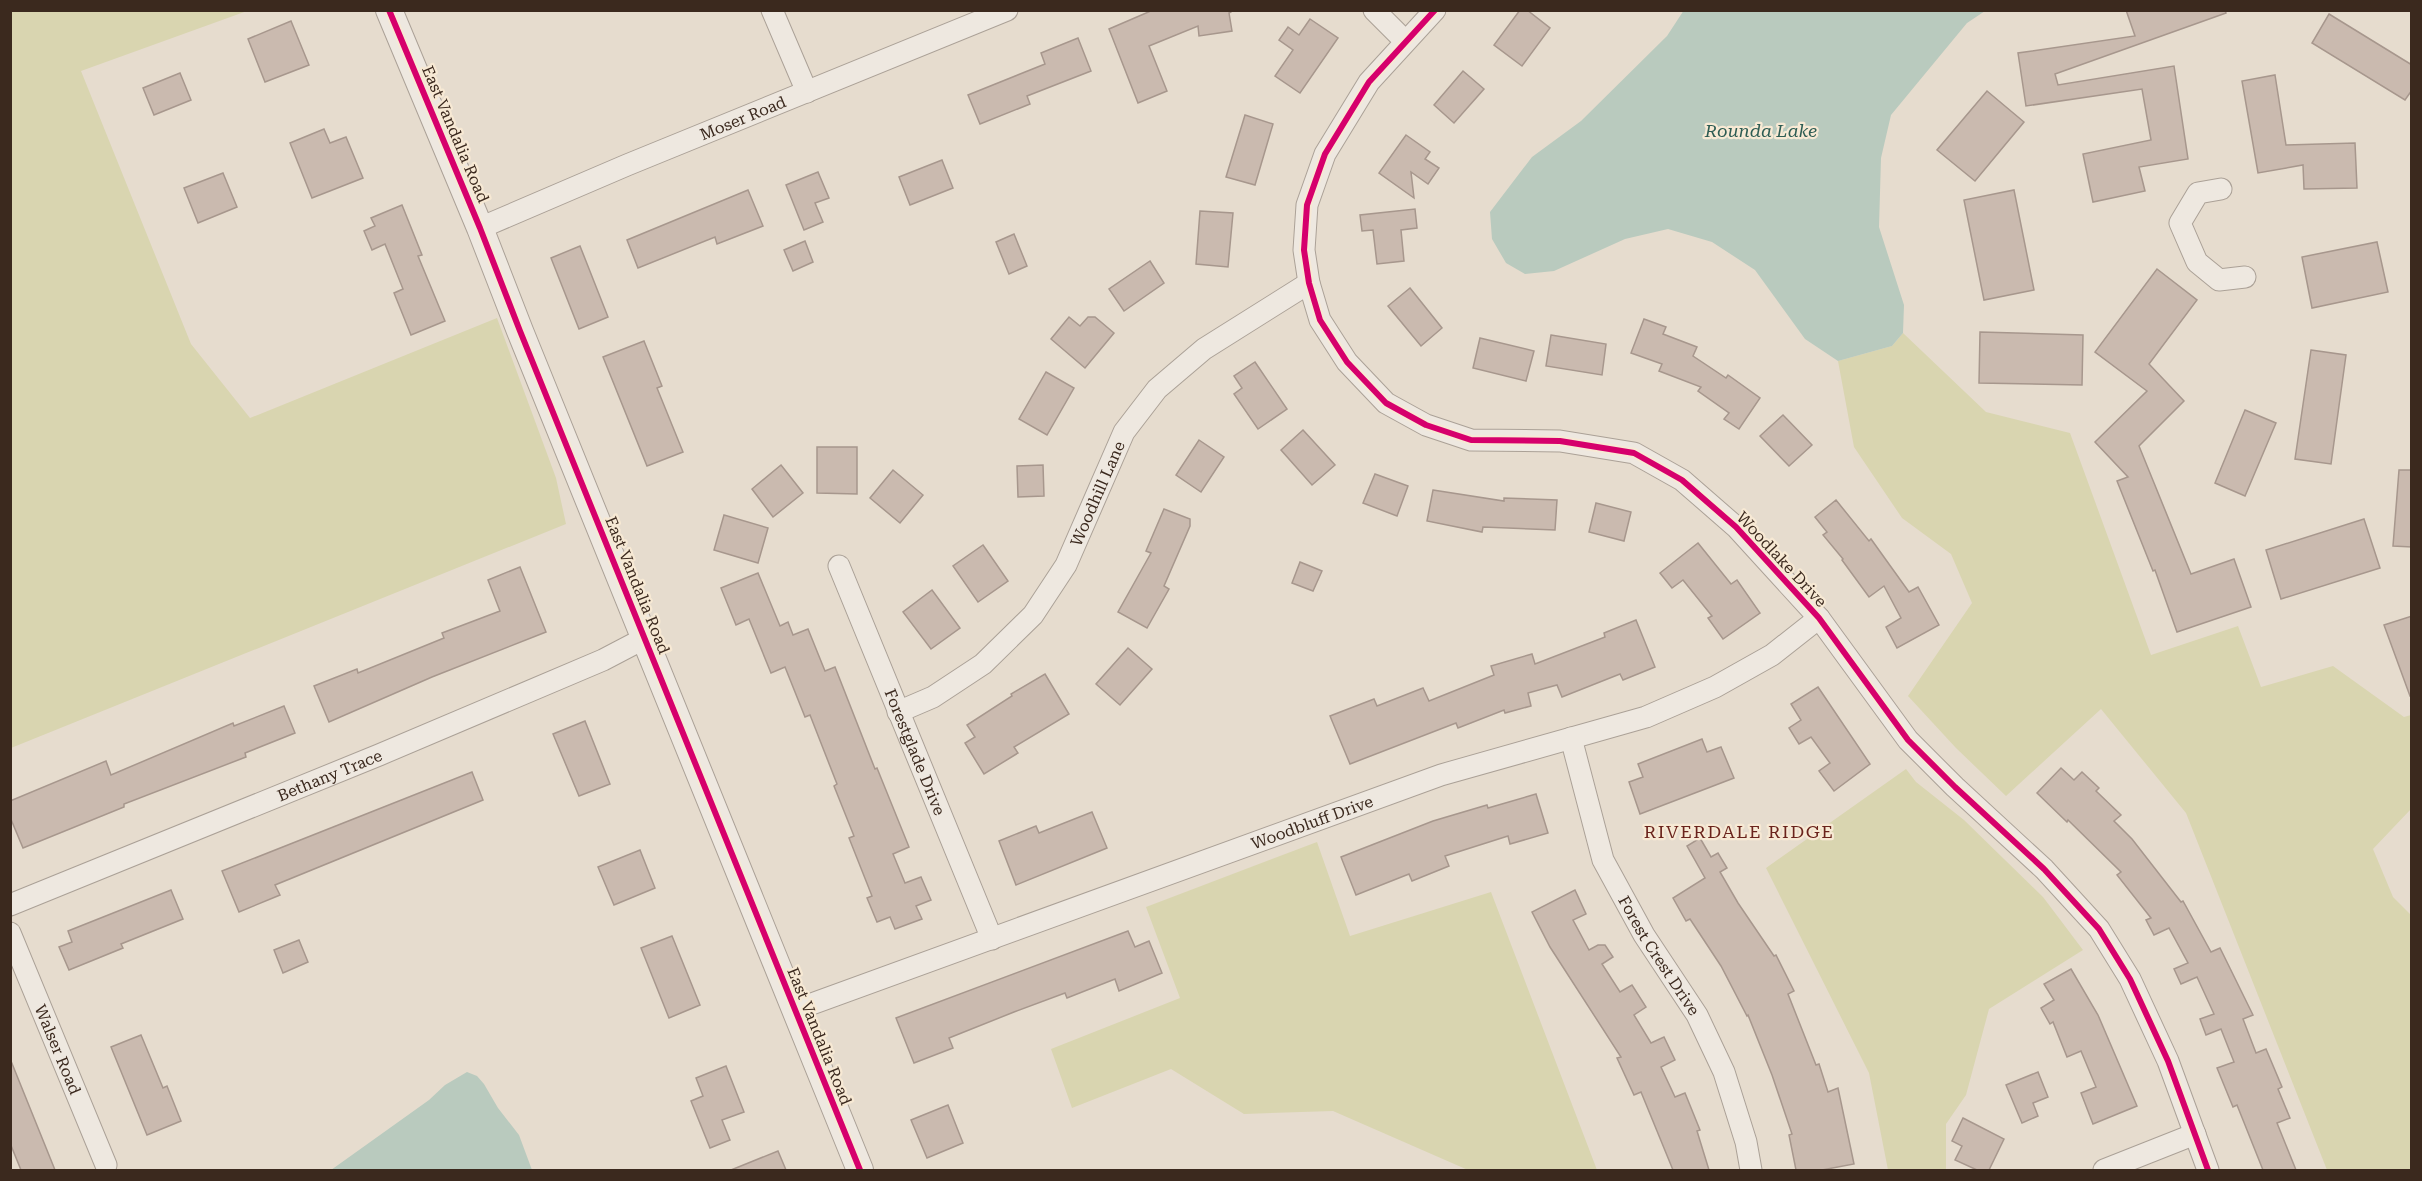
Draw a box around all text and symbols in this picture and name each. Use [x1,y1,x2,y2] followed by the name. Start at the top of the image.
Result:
[418,63,493,205] street label: East Vandalia Road
[697,92,789,144] street label: Moser Road
[1704,120,1817,141] water label: Rounda Lake
[1066,438,1129,549] street label: Woodhill Lane
[1733,508,1831,611] street label: Woodlake Drive
[601,514,674,657] street label: East Vandalia Road
[880,686,949,818] street label: Forestglade Drive
[275,746,385,805] street label: Bethany Trace
[1249,792,1376,853] street label: Woodbluff Drive
[1644,821,1834,842] district label: RIVERDALE RIDGE
[1614,893,1704,1019] street label: Forest Crest Drive
[783,965,856,1108] street label: East Vandalia Road
[31,1002,85,1097] street label: Walser Road

